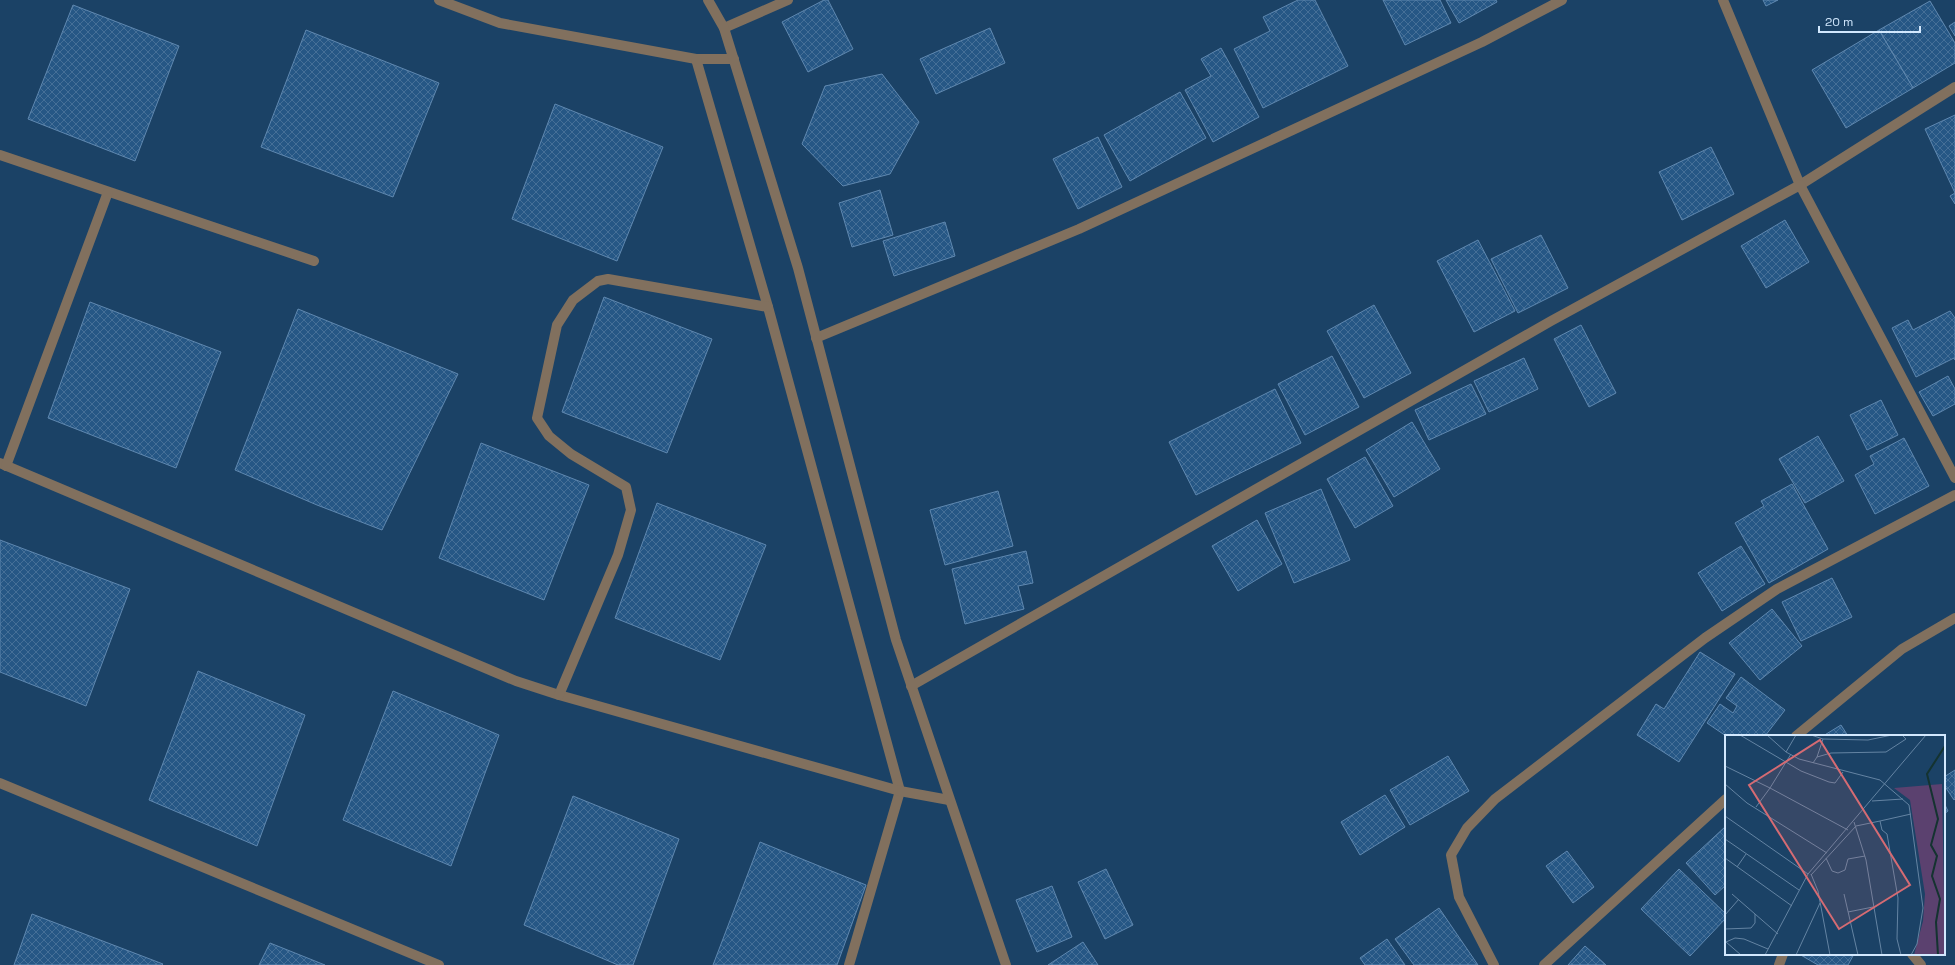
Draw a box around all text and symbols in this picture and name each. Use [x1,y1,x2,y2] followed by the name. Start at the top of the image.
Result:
[1819,8,1920,34] scale bar
[1825,14,1853,30] text: 20 m
[1725,735,1945,955] inset map

